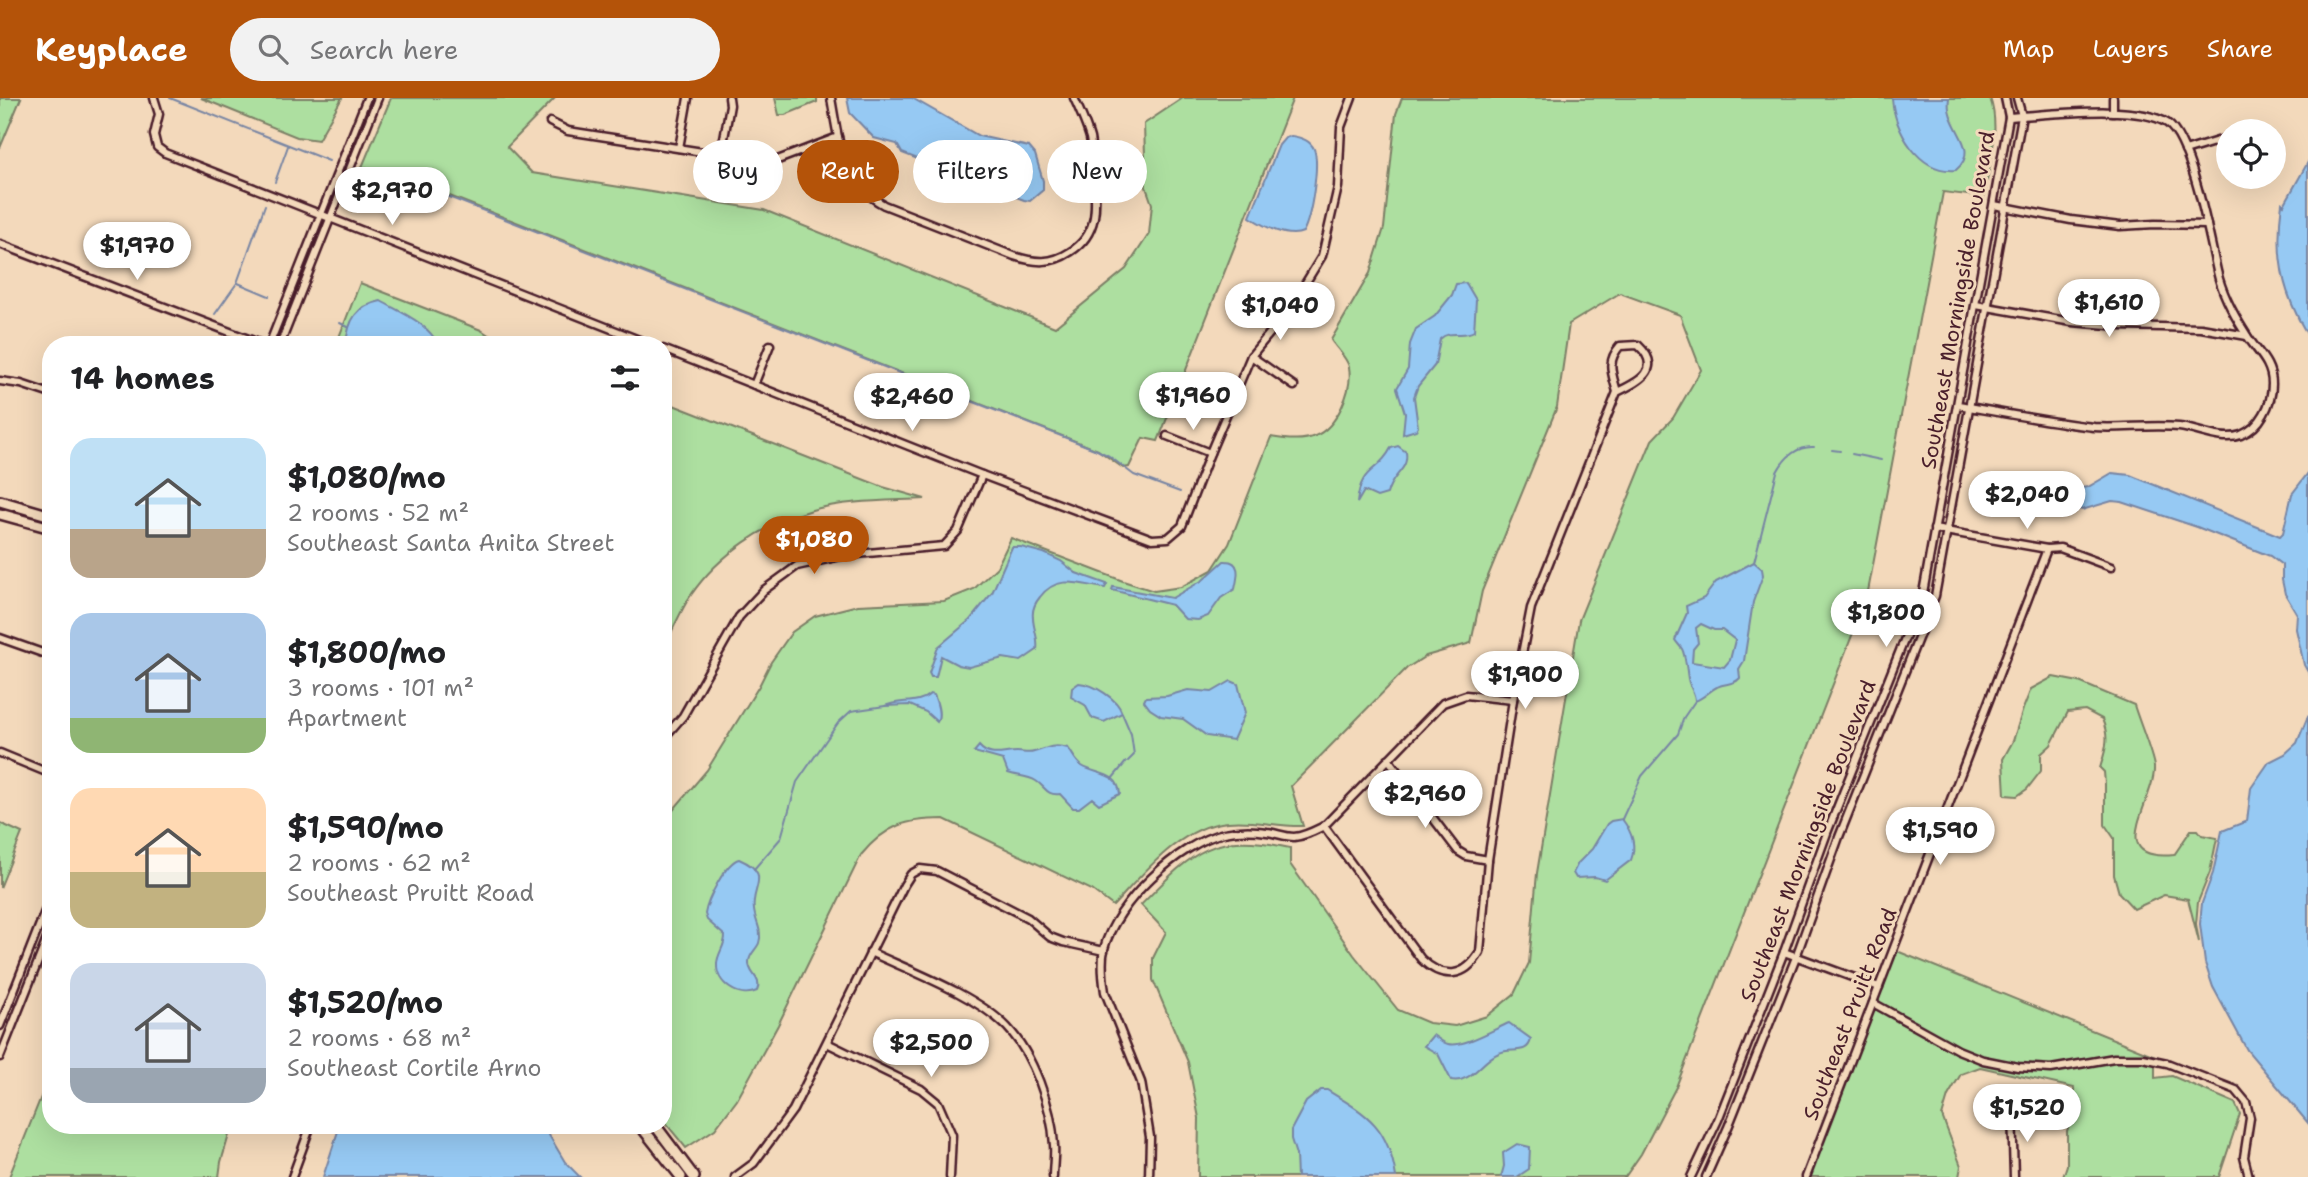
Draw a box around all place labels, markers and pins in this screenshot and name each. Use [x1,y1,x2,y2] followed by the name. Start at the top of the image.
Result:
[335,167,449,227] pin: $2,970
[80,222,194,282] pin: $1,970
[2052,280,2166,339] pin: $1,610
[1223,282,1337,342] pin: $1,040
[1136,372,1250,432] pin: $1,960
[855,374,969,433] pin: $2,460
[1970,472,2084,531] pin: $2,040
[757,517,871,576] pin: $1,080
[1829,589,1943,649] pin: $1,800
[1468,652,1582,711] pin: $1,900
[1368,770,1482,830] pin: $2,960
[1883,808,1997,867] pin: $1,590
[874,1020,988,1079] pin: $2,500
[1970,1084,2084,1144] pin: $1,520

